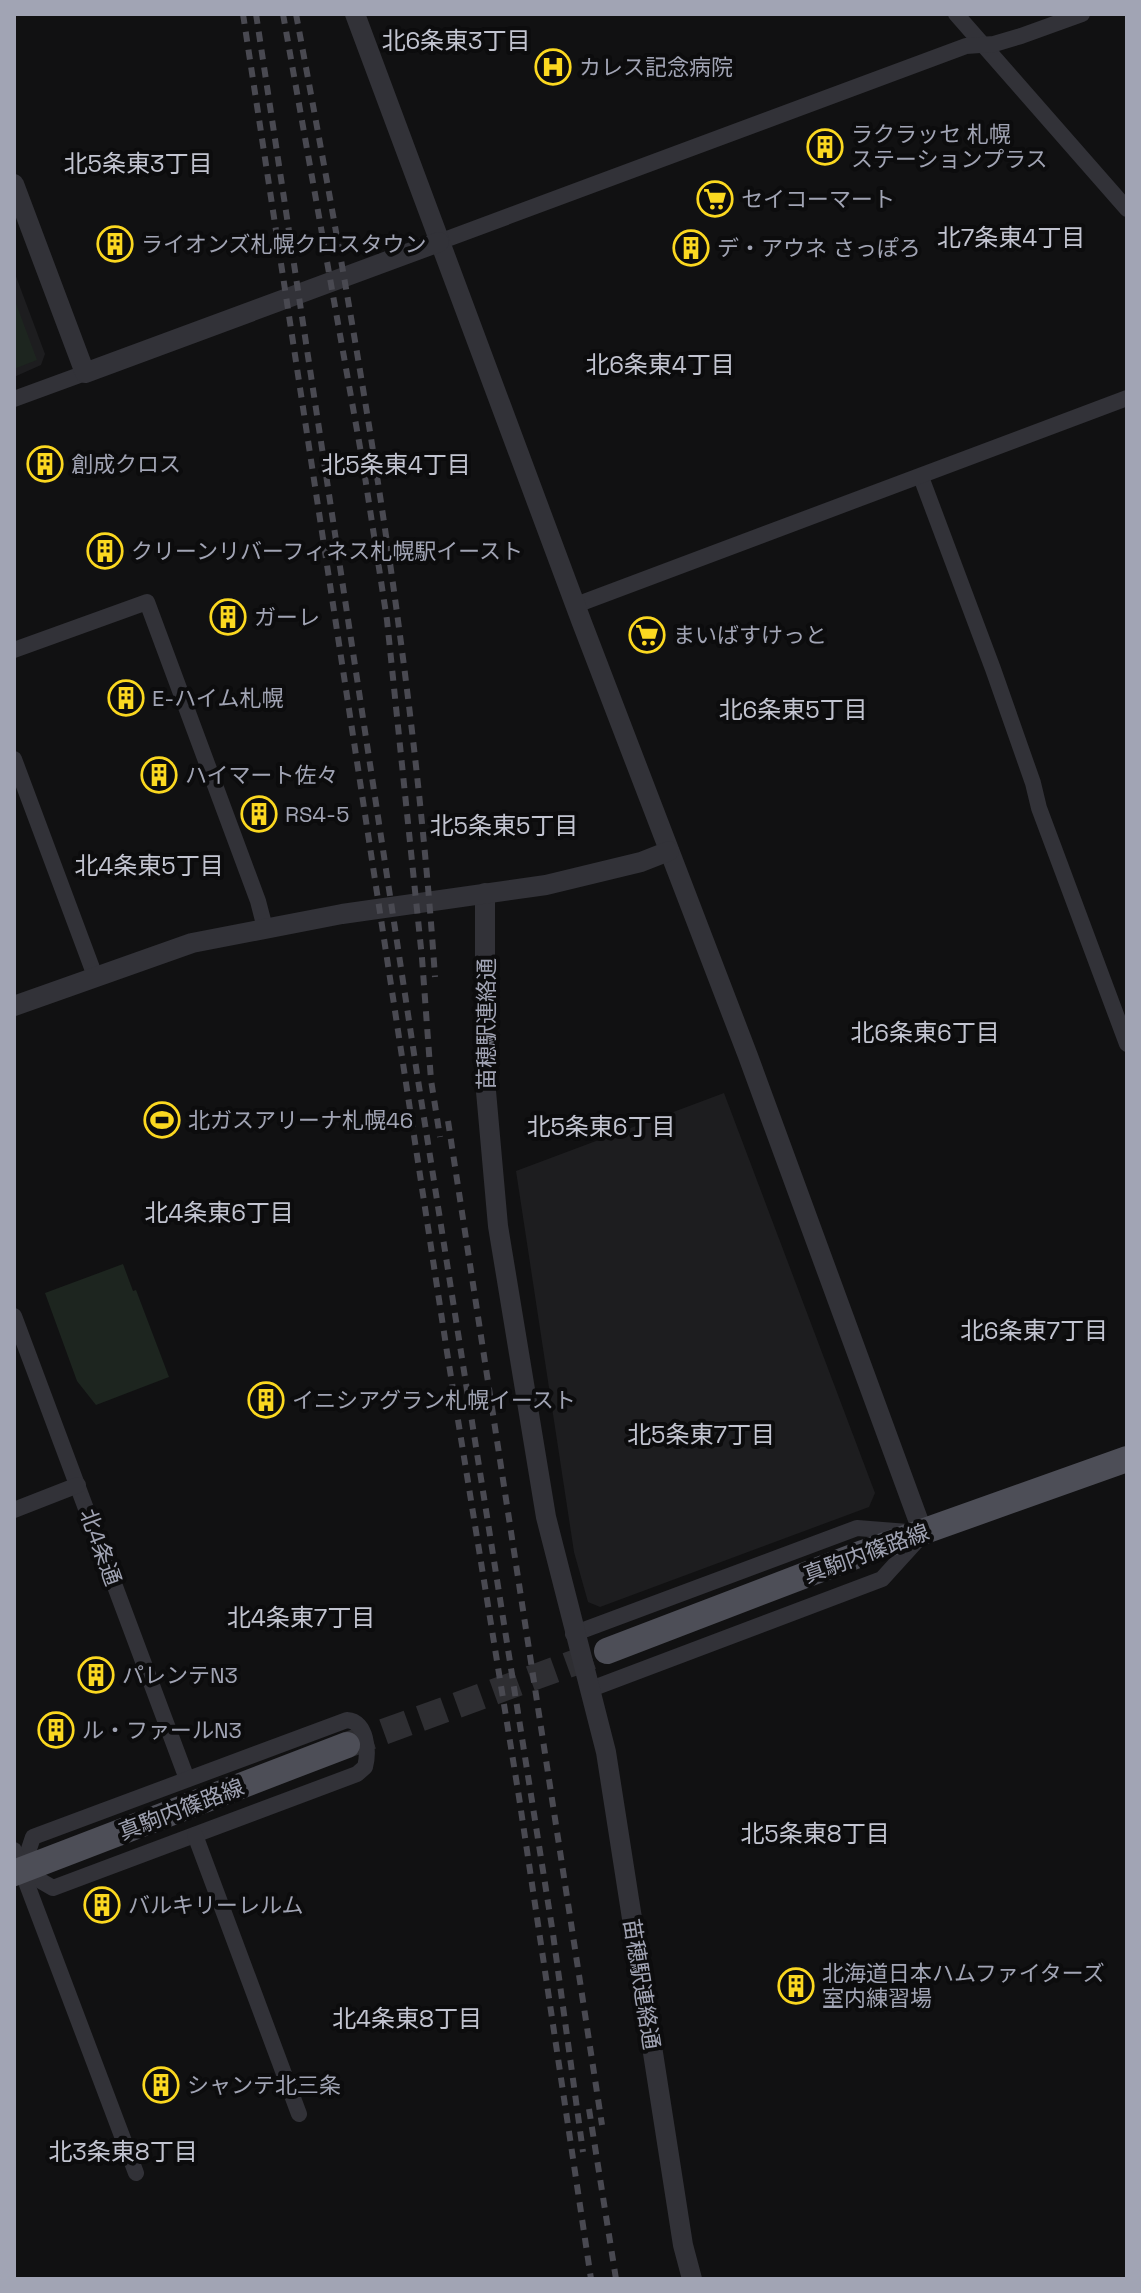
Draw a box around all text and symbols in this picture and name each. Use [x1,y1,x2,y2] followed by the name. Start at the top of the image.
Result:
[381,25,531,56] district label: 北6条東3丁目
[534,48,572,86] hospital icon: カレス記念病院
[579,53,733,81] place label: カレス記念病院
[851,120,1047,173] place label: ラクラッセ 札幌 ステーションプラス
[806,128,844,166] building icon: ラクラッセ 札幌 ステーションプラス
[64,148,212,179] district label: 北5条東3丁目
[696,180,734,218] supermarket icon: セイコーマート
[741,185,895,213] place label: セイコーマート
[937,222,1085,253] district label: 北7条東4丁目
[96,225,134,263] building icon: ライオンズ札幌クロスタウン
[672,229,710,267] building icon: デ・アウネ さっぽろ
[141,230,427,258] place label: ライオンズ札幌クロスタウン
[717,234,921,262] place label: デ・アウネ さっぽろ
[585,349,735,380] district label: 北6条東4丁目
[26,445,64,483] building icon: 創成クロス
[321,449,471,480] district label: 北5条東4丁目
[71,450,181,478] place label: 創成クロス
[86,532,124,570] building icon: クリーンリバーフィネス札幌駅イースト
[131,537,523,565] place label: クリーンリバーフィネス札幌駅イースト
[209,598,247,636] building icon: ガーレ
[254,603,320,631] place label: ガーレ
[628,616,666,654] supermarket icon: まいばすけっと
[673,621,827,649] place label: まいばすけっと
[107,679,145,717] building icon: E-ハイム札幌
[152,684,283,712] place label: E-ハイム札幌
[718,694,868,725] district label: 北6条東5丁目
[140,756,178,794] building icon: ハイマート佐々
[185,761,339,789] place label: ハイマート佐々
[240,795,278,833] building icon: RS4-5
[285,800,349,828] place label: RS4-5
[430,810,578,841] district label: 北5条東5丁目
[74,850,224,881] district label: 北4条東5丁目
[472,958,500,1090] street label: 苗穂駅連絡通
[850,1017,1000,1048] district label: 北6条東6丁目
[143,1101,181,1139] sports icon: 北ガスアリーナ札幌46
[188,1106,413,1134] place label: 北ガスアリーナ札幌46
[526,1111,676,1142] district label: 北5条東6丁目
[144,1197,294,1228] district label: 北4条東6丁目
[960,1315,1108,1346] district label: 北6条東7丁目
[247,1381,285,1419] building icon: イニシアグラン札幌イースト
[292,1386,576,1414] place label: イニシアグラン札幌イースト
[627,1419,775,1450] district label: 北5条東7丁目
[74,1505,128,1589] street label: 北4条通
[799,1517,933,1589] street label: 真駒内篠路線
[227,1602,375,1633] district label: 北4条東7丁目
[77,1656,115,1694] building icon: パレンテN3
[122,1661,238,1689] place label: パレンテN3
[37,1711,75,1749] building icon: ル・ファールN3
[82,1716,242,1744] place label: ル・ファールN3
[114,1772,248,1846] street label: 真駒内篠路線
[740,1818,890,1849] district label: 北5条東8丁目
[83,1886,121,1924] building icon: バルキリーレルム
[128,1891,304,1919] place label: バルキリーレルム
[618,1917,666,2051] street label: 苗穂駅連絡通
[822,1959,1105,2012] place label: 北海道日本ハムファイターズ 室内練習場
[777,1967,815,2005] building icon: 北海道日本ハムファイターズ 室内練習場
[332,2003,482,2034] district label: 北4条東8丁目
[142,2066,180,2104] building icon: シャンテ北三条
[187,2071,341,2099] place label: シャンテ北三条
[48,2136,198,2167] district label: 北3条東8丁目

